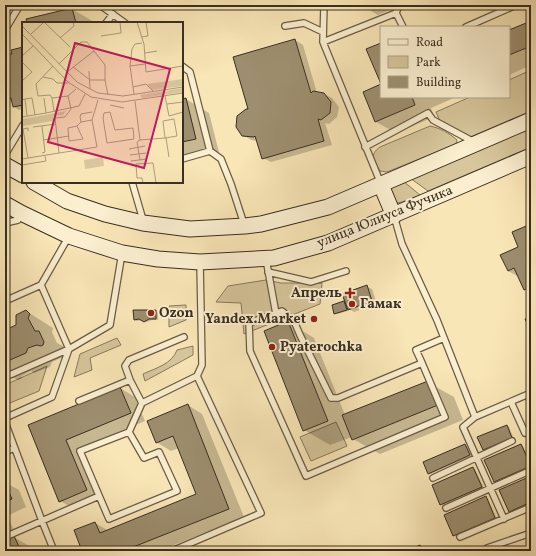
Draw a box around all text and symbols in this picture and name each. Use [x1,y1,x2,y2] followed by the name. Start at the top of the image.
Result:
[22,22,183,183] inset map
[380,26,510,98] legend
[416,35,443,51] text: Road
[416,55,441,71] text: Park
[416,75,461,91] text: Building
[314,181,456,253] street label: улица Юлиуса Фучика
[291,284,342,303] place label: Апрель
[345,288,355,298] marker: Апрель
[360,295,402,314] place label: Гамак
[347,299,357,309] marker: Гамак
[159,304,194,323] place label: Ozon
[146,308,156,318] marker: Ozon
[205,310,306,329] place label: Yandex.Market
[309,314,319,324] marker: Yandex.Market
[280,338,363,357] place label: Pyaterochka
[267,342,277,352] marker: Pyaterochka

